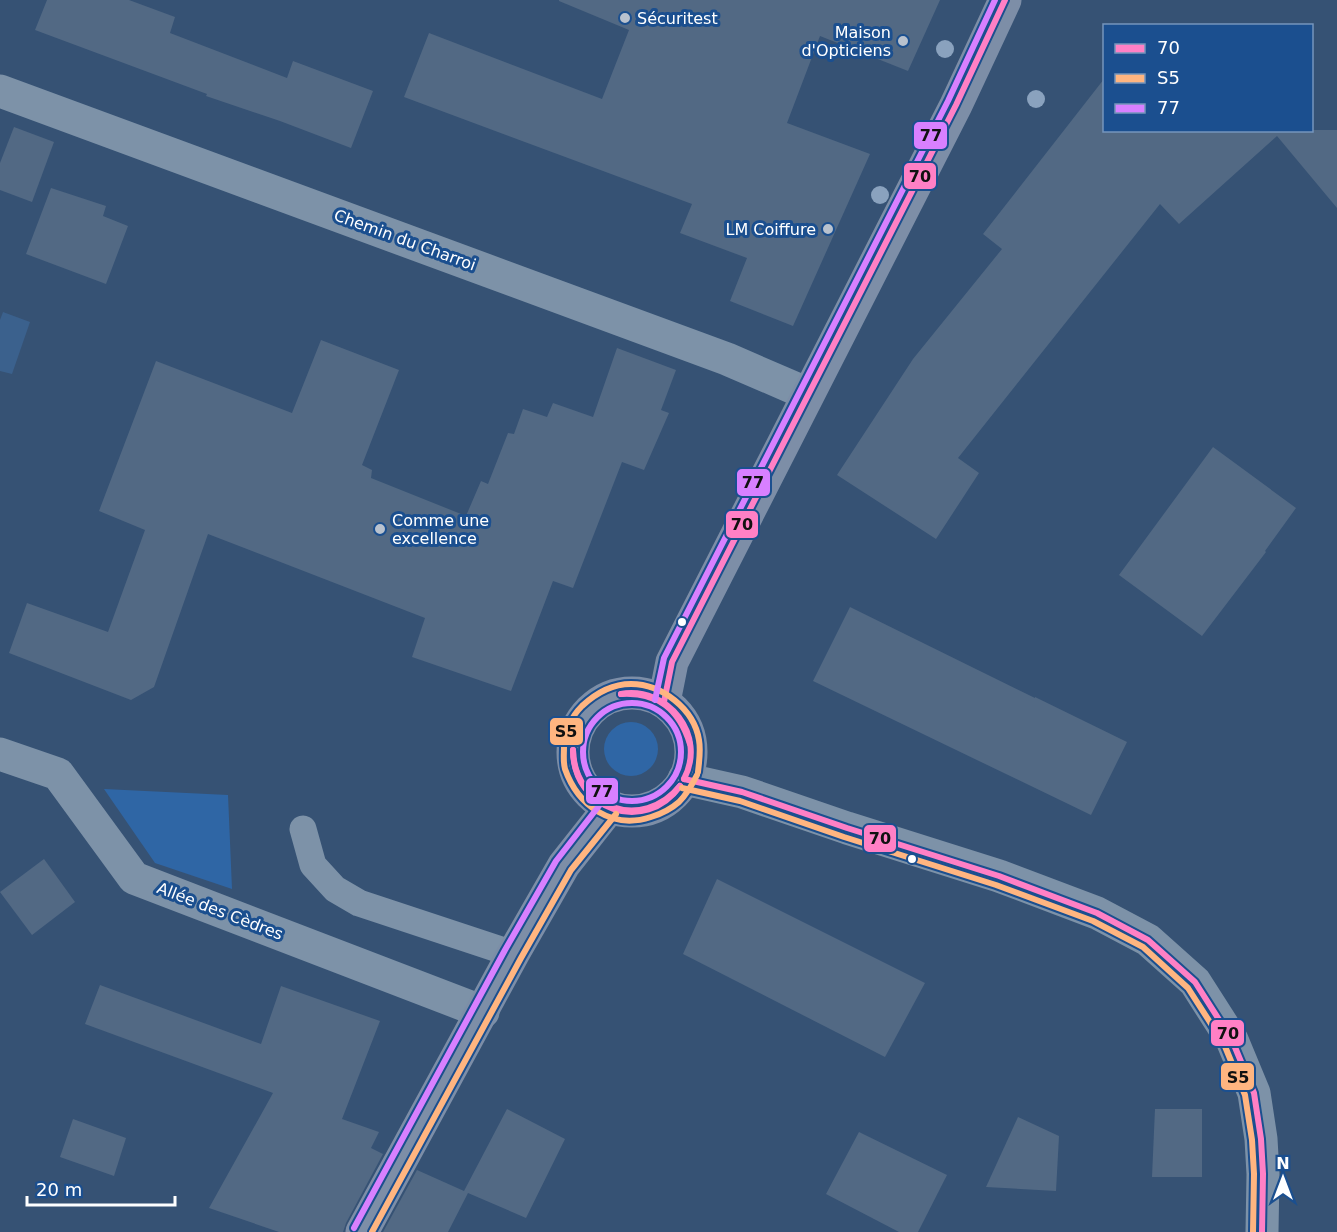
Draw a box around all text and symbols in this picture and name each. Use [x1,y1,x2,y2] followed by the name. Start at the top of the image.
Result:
[637,9,718,28] place label: Sécuritest
[618,11,632,25] marker: Sécuritest
[801,23,891,60] place label: Maison d'Opticiens
[1103,24,1313,132] legend
[896,34,910,48] marker: Maison d'Opticiens
[1157,37,1180,58] text: 70
[1157,67,1180,88] text: S5
[1157,97,1180,118] text: 77
[913,121,948,150] line badge: 77
[920,126,942,145] text: 77
[903,162,937,190] line badge: 70
[909,167,931,186] text: 70
[331,205,479,275] street label: Chemin du Charroi
[726,220,816,239] place label: LM Coiffure
[821,222,835,236] marker: LM Coiffure
[736,468,771,497] line badge: 77
[742,473,764,492] text: 77
[725,510,759,539] line badge: 70
[392,511,489,548] place label: Comme une excellence
[731,515,753,534] text: 70
[373,522,387,536] marker: Comme une excellence
[676,616,688,628] unlabelled marker
[549,717,584,746] line badge: S5
[555,722,577,741] text: S5
[585,777,619,805] line badge: 77
[591,782,613,801] text: 77
[863,824,897,853] line badge: 70
[869,829,891,848] text: 70
[906,853,918,865] unlabelled marker
[154,878,286,944] street label: Allée des Cèdres
[1210,1019,1245,1047] line badge: 70
[1217,1024,1239,1043] text: 70
[1220,1062,1255,1091] line badge: S5
[1227,1068,1249,1087] text: S5
[1253,1148,1313,1208] north arrow
[1276,1154,1290,1173] text: N
[27,1169,176,1207] scale bar
[36,1179,82,1200] text: 20 m

